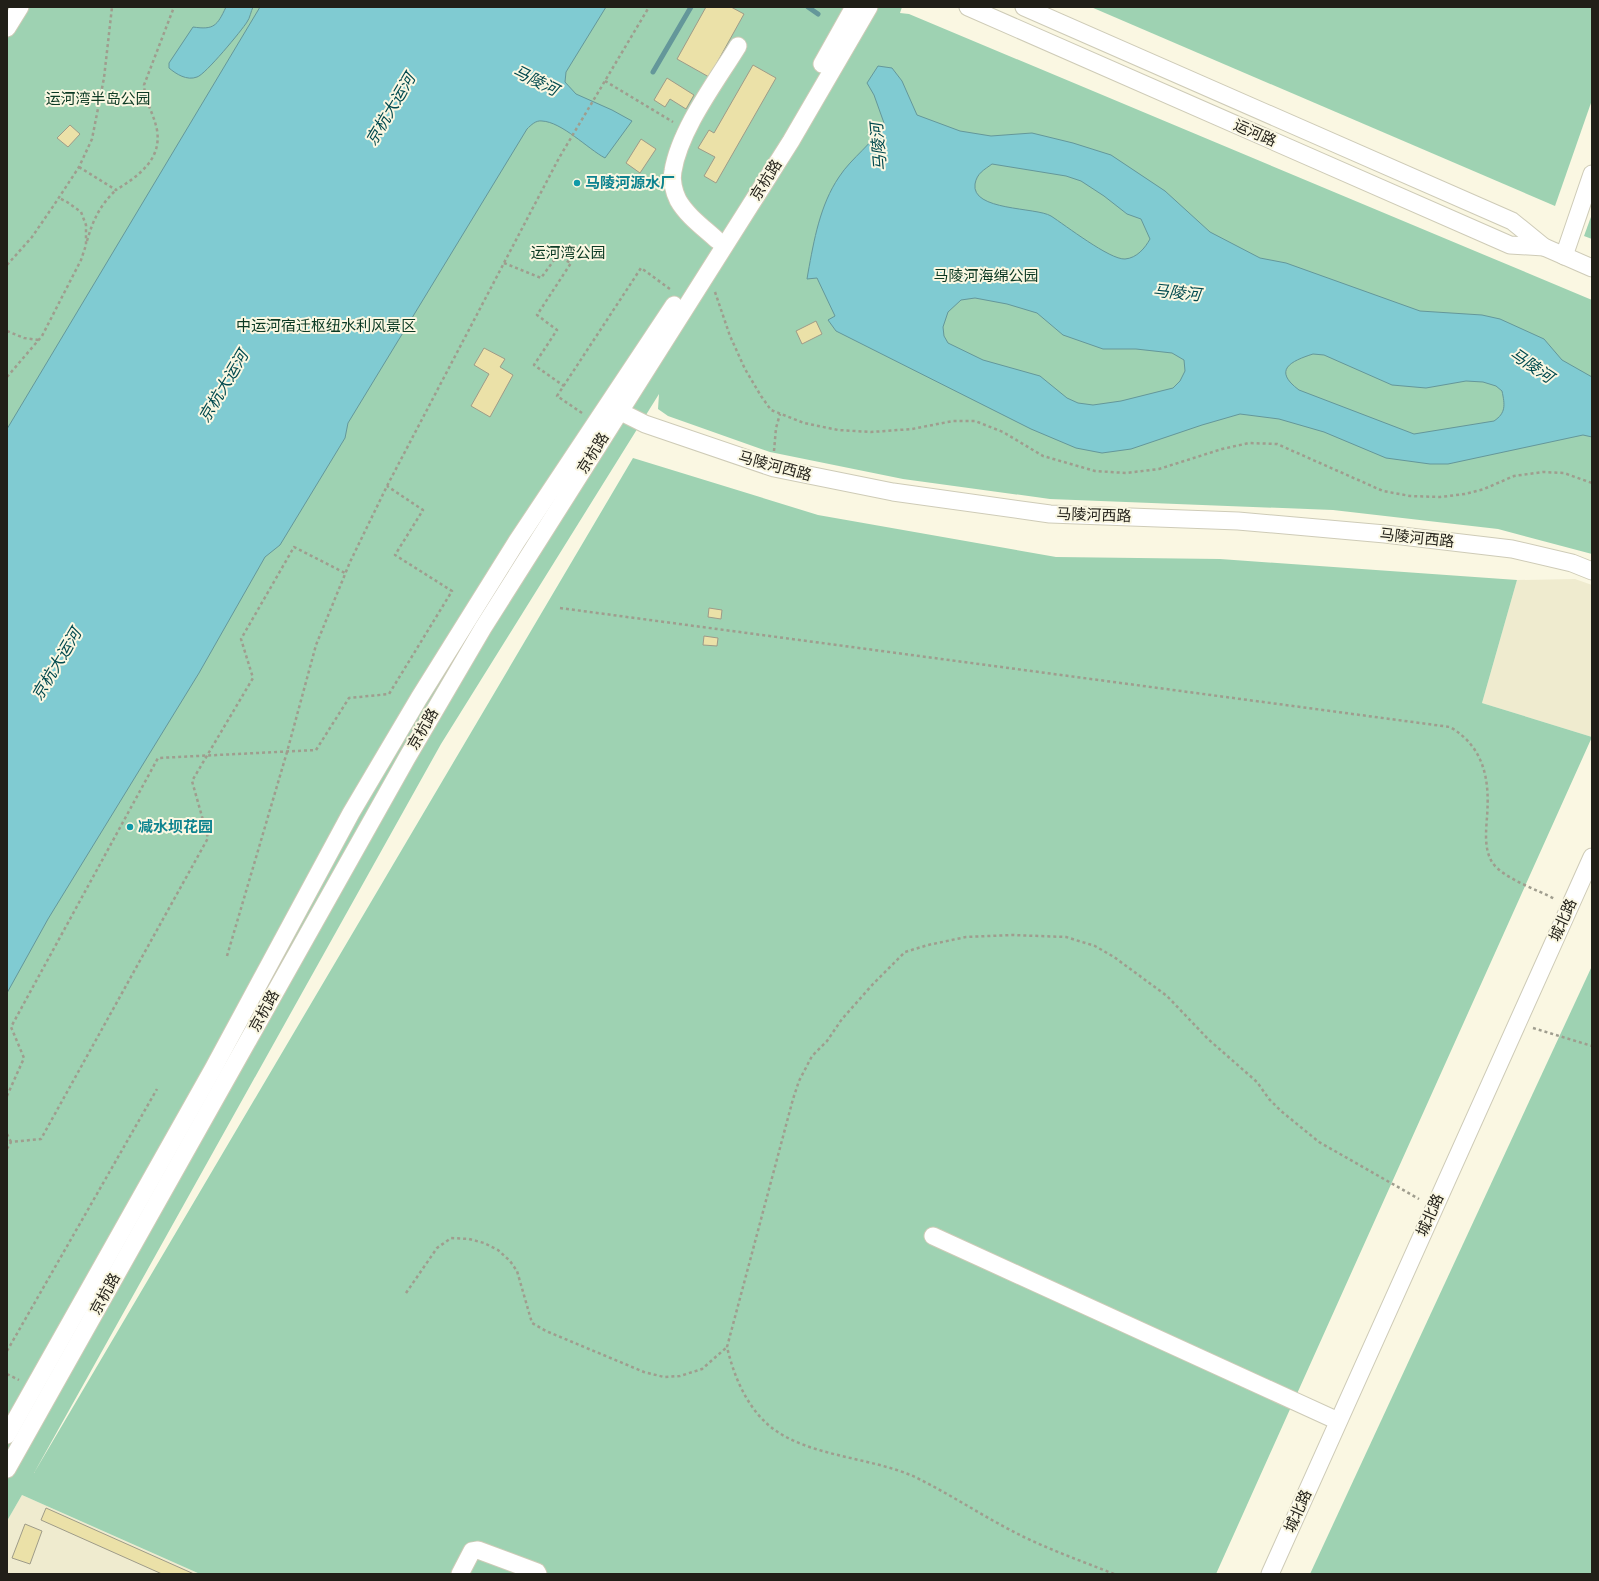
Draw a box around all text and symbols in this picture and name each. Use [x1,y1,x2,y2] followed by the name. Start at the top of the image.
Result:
[509,60,565,103] water label: 马陵河
[360,66,422,149] water label: 京杭大运河
[45,88,151,110] park label: 运河湾半岛公园
[1230,114,1280,152] street label: 运河路
[865,119,892,172] water label: 马陵河
[745,155,787,205] street label: 京杭路
[585,172,675,194] place label: 马陵河源水厂
[572,178,582,188] marker: 马陵河源水厂
[530,242,606,264] park label: 运河湾公园
[933,265,1039,287] park label: 马陵河海绵公园
[1152,279,1205,307] water label: 马陵河
[236,315,416,337] park label: 中运河宿迁枢纽水利风景区
[1505,342,1561,390] water label: 马陵河
[193,343,255,426] water label: 京杭大运河
[572,428,614,478] street label: 京杭路
[736,446,814,486] street label: 马陵河西路
[1056,503,1132,527] street label: 马陵河西路
[1379,523,1455,553] street label: 马陵河西路
[26,621,88,704] water label: 京杭大运河
[402,704,444,754] street label: 京杭路
[138,816,213,838] place label: 减水坝花园
[125,822,135,832] marker: 减水坝花园
[1544,895,1582,945] street label: 城北路
[243,986,285,1036] street label: 京杭路
[1411,1190,1449,1240] street label: 城北路
[84,1269,126,1319] street label: 京杭路
[1279,1486,1317,1536] street label: 城北路

